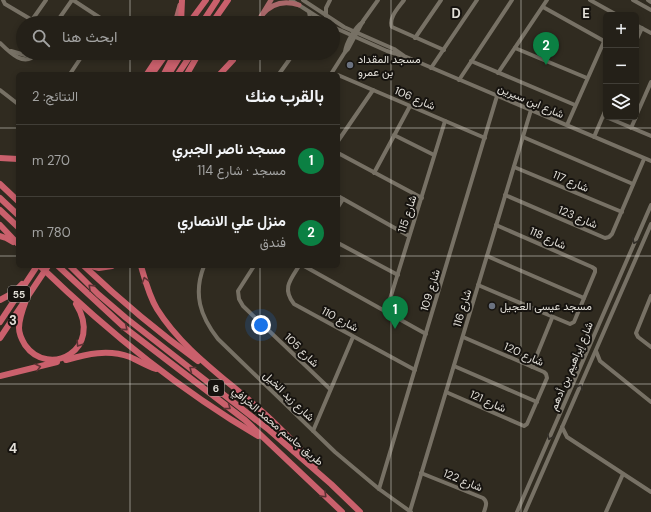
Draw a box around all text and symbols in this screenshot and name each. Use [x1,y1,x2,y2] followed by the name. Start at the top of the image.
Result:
[451,5,461,22] text: D
[582,5,590,22] text: E
[603,12,639,120] map controls
[603,12,639,48] button: +
[16,16,340,60] search box
[30,27,52,49] icon: search
[62,27,117,47] text: ابحث هنا
[533,32,559,65] pin: 2
[603,48,639,84] button: −
[358,52,421,79] place label: مسجد المقداد بن عمرو
[345,60,355,70] marker: مسجد المقداد بن عمرو
[495,81,567,122] street label: شارع ابن سيرين
[392,83,438,114] street label: شارع 106
[603,84,639,120] button: layers
[245,85,324,107] text: بالقرب منك
[32,88,78,105] text: النتائج: 2
[172,139,286,159] text: مسجد ناصر الجبري
[32,152,70,169] text: 270 m
[309,152,313,169] text: 1
[197,162,286,179] text: مسجد · شارع 114
[550,167,591,196] street label: شارع 117
[394,193,421,235] street label: شارع 115
[556,202,600,233] street label: شارع 123
[177,211,286,231] text: منزل علي الانصاري
[32,224,71,241] text: 780 m
[307,224,315,241] text: 2
[527,224,569,253] street label: شارع 118
[260,234,286,251] text: فندق
[632,237,640,244] one-way arrow
[417,267,444,313] street label: شارع 109
[141,277,150,284] one-way arrow
[88,284,96,291] one-way arrow
[8,286,30,302] road number: 55
[450,287,475,329] street label: شارع 116
[382,296,408,329] pin: 1
[500,299,592,313] place label: مسجد عيسى العجيل
[487,301,497,311] marker: مسجد عيسى العجيل
[319,304,361,335] street label: شارع 110
[9,312,17,329] text: 3
[251,315,271,335] your location
[546,319,597,413] street label: شارع إبراهيم بن أدهم
[121,323,128,330] one-way arrow
[281,330,322,371] street label: شارع 105
[501,339,546,370] street label: شارع 120
[76,340,84,347] one-way arrow
[35,363,41,371] one-way arrow
[189,366,196,373] one-way arrow
[260,368,318,425] street label: شارع زيد الخيل
[208,380,224,396] road number: 6
[575,383,583,391] one-way arrow
[228,384,327,471] street label: طريق جاسم محمد الخرافي
[467,387,509,416] street label: شارع 121
[224,402,231,409] one-way arrow
[547,433,555,441] one-way arrow
[9,440,17,457] text: 4
[441,466,485,495] street label: شارع 122
[319,490,327,498] one-way arrow

